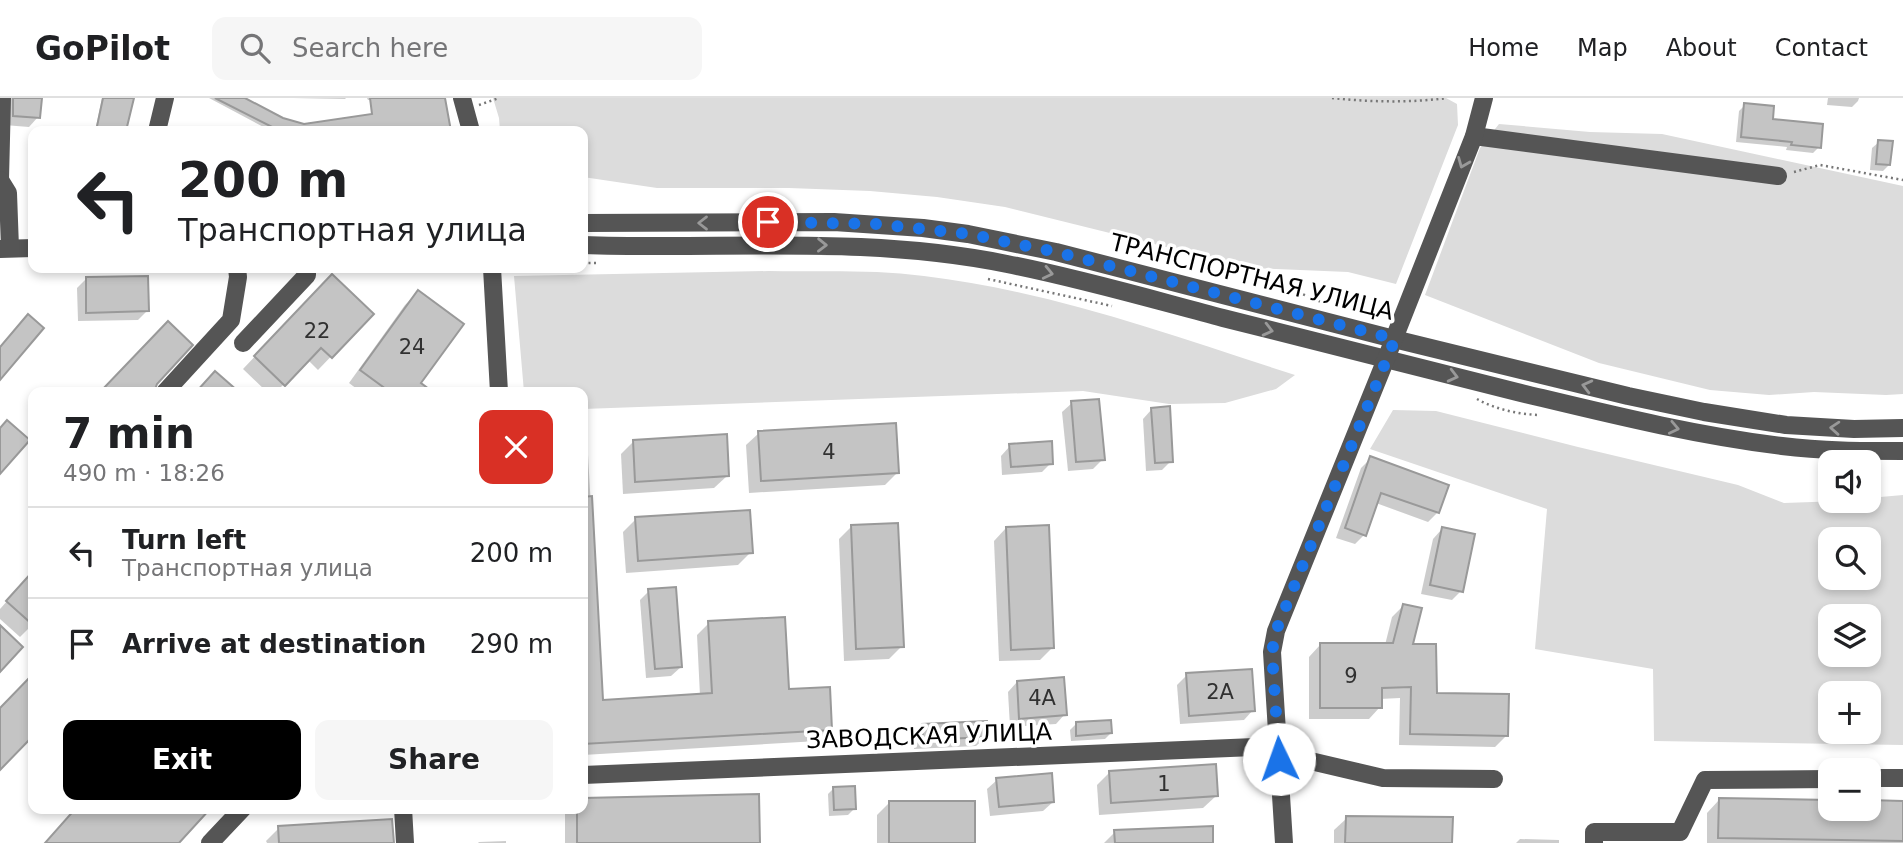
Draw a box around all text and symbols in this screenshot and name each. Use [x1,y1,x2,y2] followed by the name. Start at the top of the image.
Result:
[212,17,702,80] search box
[35,29,170,68] text: GoPilot
[236,29,274,67] icon: search
[292,33,448,63] text: Search here
[1468,34,1539,62] text: Home
[1577,34,1628,62] text: Map
[1666,34,1737,62] text: About
[1775,34,1868,62] text: Contact
[178,152,348,209] text: 200 m
[63,154,154,245] icon: left
[1458,156,1472,168] one-way arrow
[738,192,798,252] pin
[749,203,787,241] icon: arrive
[178,211,527,249] text: Транспортная улица
[697,215,707,231] one-way arrow
[1107,228,1397,326] street label: ТРАНСПОРТНАЯ УЛИЦА
[818,237,828,253] one-way arrow
[1042,265,1054,279] one-way arrow
[304,319,330,343] house number: 22
[1262,321,1274,336] one-way arrow
[399,335,425,359] house number: 24
[1447,368,1459,382] one-way arrow
[1581,380,1593,394] one-way arrow
[63,409,195,458] text: 7 min
[479,410,553,484] button: close
[1668,420,1680,435] one-way arrow
[1829,421,1840,436] one-way arrow
[822,440,836,464] house number: 4
[1818,450,1881,821] map controls
[1818,450,1881,513] button: sound
[63,460,225,486] text: 490 m · 18:26
[122,525,246,555] text: Turn left
[1818,527,1881,590] button: search
[63,534,101,572] icon: left
[470,538,553,568] text: 200 m
[122,555,373,581] text: Транспортная улица
[1818,604,1881,667] button: layers
[63,625,101,663] icon: arrive
[122,629,426,659] text: Arrive at destination
[470,629,553,659] text: 290 m
[1344,664,1358,688] house number: 9
[1206,680,1234,704] house number: 2А
[1818,681,1881,744] button: +
[1028,686,1056,710] house number: 4А
[806,718,1053,754] street label: ЗАВОДСКАЯ УЛИЦА
[63,720,301,800] button: Exit
[315,720,553,800] button: Share
[1242,722,1316,796] position arrow
[1818,758,1881,821] button: −
[1157,772,1171,796] house number: 1

